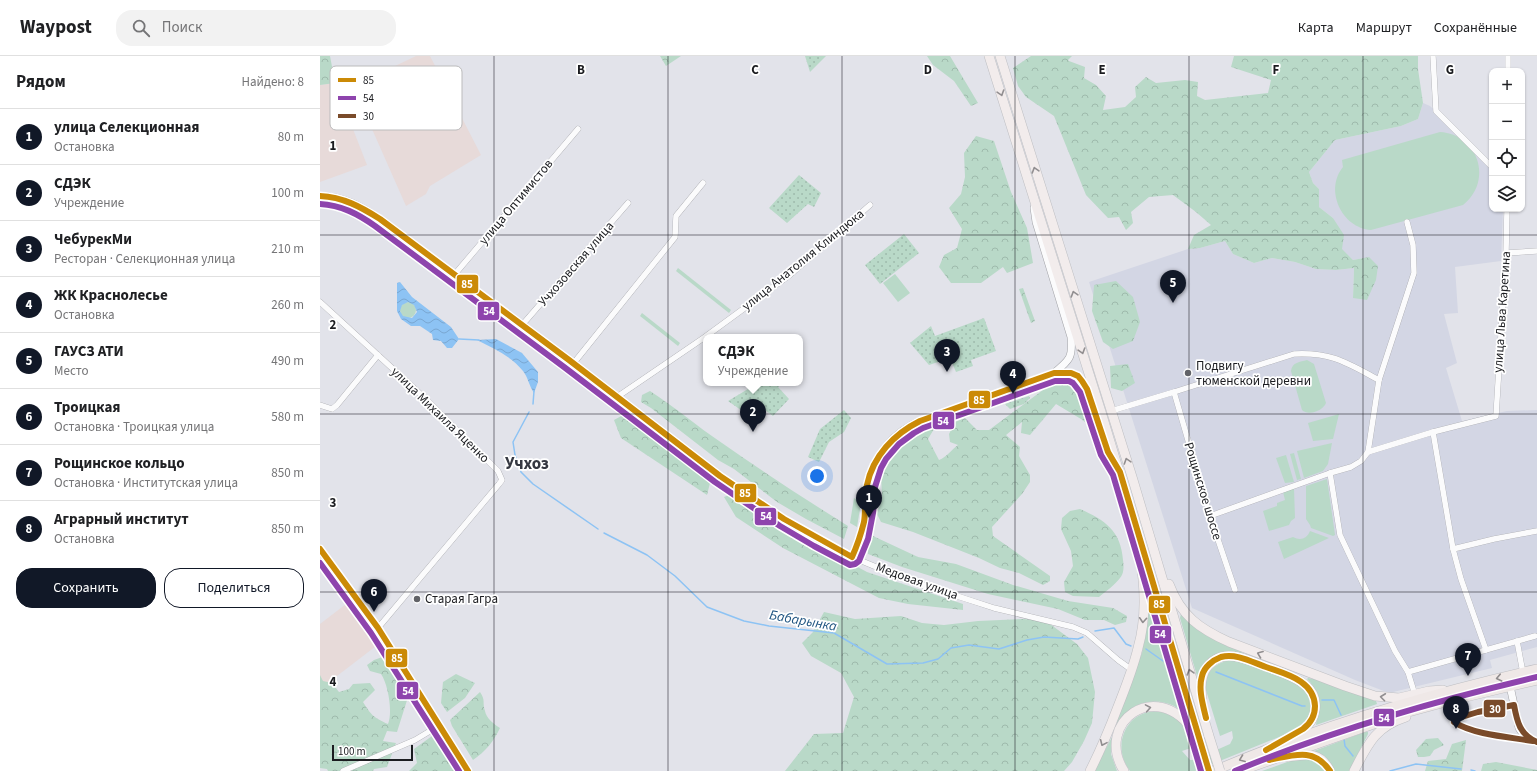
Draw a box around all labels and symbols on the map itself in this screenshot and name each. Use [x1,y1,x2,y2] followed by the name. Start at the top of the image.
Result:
[577,61,585,79] text: B
[751,61,759,79] text: C
[924,61,932,79] text: D
[1098,61,1106,79] text: E
[1273,61,1280,79] text: F
[1446,61,1454,79] text: G
[330,66,462,130] legend
[363,73,374,88] text: 85
[996,90,1005,97] one-way arrow
[363,91,374,106] text: 54
[363,109,374,124] text: 30
[330,137,337,155] text: 1
[475,155,557,249] street label: улица Оптимистов
[1032,166,1040,173] one-way arrow
[738,205,868,315] street label: улица Анатолия Клиндюка
[534,218,618,310] street label: Учхозовская улица
[1489,251,1515,373] street label: улица Льва Каретина
[1160,270,1186,303] pin: 5
[456,274,479,294] line badge: 85
[461,277,473,292] text: 85
[1070,290,1079,297] one-way arrow
[477,301,500,321] line badge: 54
[483,304,495,319] text: 54
[330,316,337,334] text: 2
[934,339,960,372] pin: 3
[1077,347,1086,354] one-way arrow
[1196,357,1311,390] place label: Подвигу тюменской деревни
[1000,361,1026,394] pin: 4
[387,363,493,467] street label: улица Михаила Яценко
[1183,368,1193,378] marker: Подвигу тюменской деревни
[968,390,991,409] line badge: 85
[973,393,985,408] text: 85
[740,399,766,432] pin: 2
[932,411,955,430] line badge: 54
[937,414,949,429] text: 54
[1180,440,1226,542] street label: Рощинское шоссе
[505,452,549,476] district label: Учхоз
[1123,458,1132,465] one-way arrow
[807,466,827,486] your location
[734,483,757,503] line badge: 85
[856,485,882,518] pin: 1
[739,486,751,501] text: 85
[330,494,337,512] text: 3
[754,507,777,526] line badge: 54
[760,509,772,524] text: 54
[873,558,961,604] street label: Медовая улица
[361,579,387,612] pin: 6
[425,590,498,608] place label: Старая Гагра
[412,594,422,604] marker: Старая Гагра
[1148,595,1171,614] line badge: 85
[1153,597,1165,612] text: 85
[768,605,839,637] water label: Бабарынка
[1138,617,1147,623] one-way arrow
[1149,625,1172,644] line badge: 54
[1154,627,1166,642] text: 54
[1455,643,1481,676] pin: 7
[385,648,408,668] line badge: 85
[391,651,403,666] text: 85
[1257,651,1264,659] one-way arrow
[1186,669,1195,676] one-way arrow
[330,673,337,691] text: 4
[1496,674,1502,682] one-way arrow
[396,681,419,700] line badge: 54
[402,684,414,699] text: 54
[1380,693,1386,702] one-way arrow
[1443,696,1469,729] pin: 8
[1483,699,1506,718] line badge: 30
[1489,702,1501,717] text: 30
[1145,704,1151,712] one-way arrow
[1373,708,1395,727] line badge: 54
[1378,711,1390,726] text: 54
[1100,739,1108,747] one-way arrow
[332,743,413,762] scale bar
[1238,755,1245,763] one-way arrow

